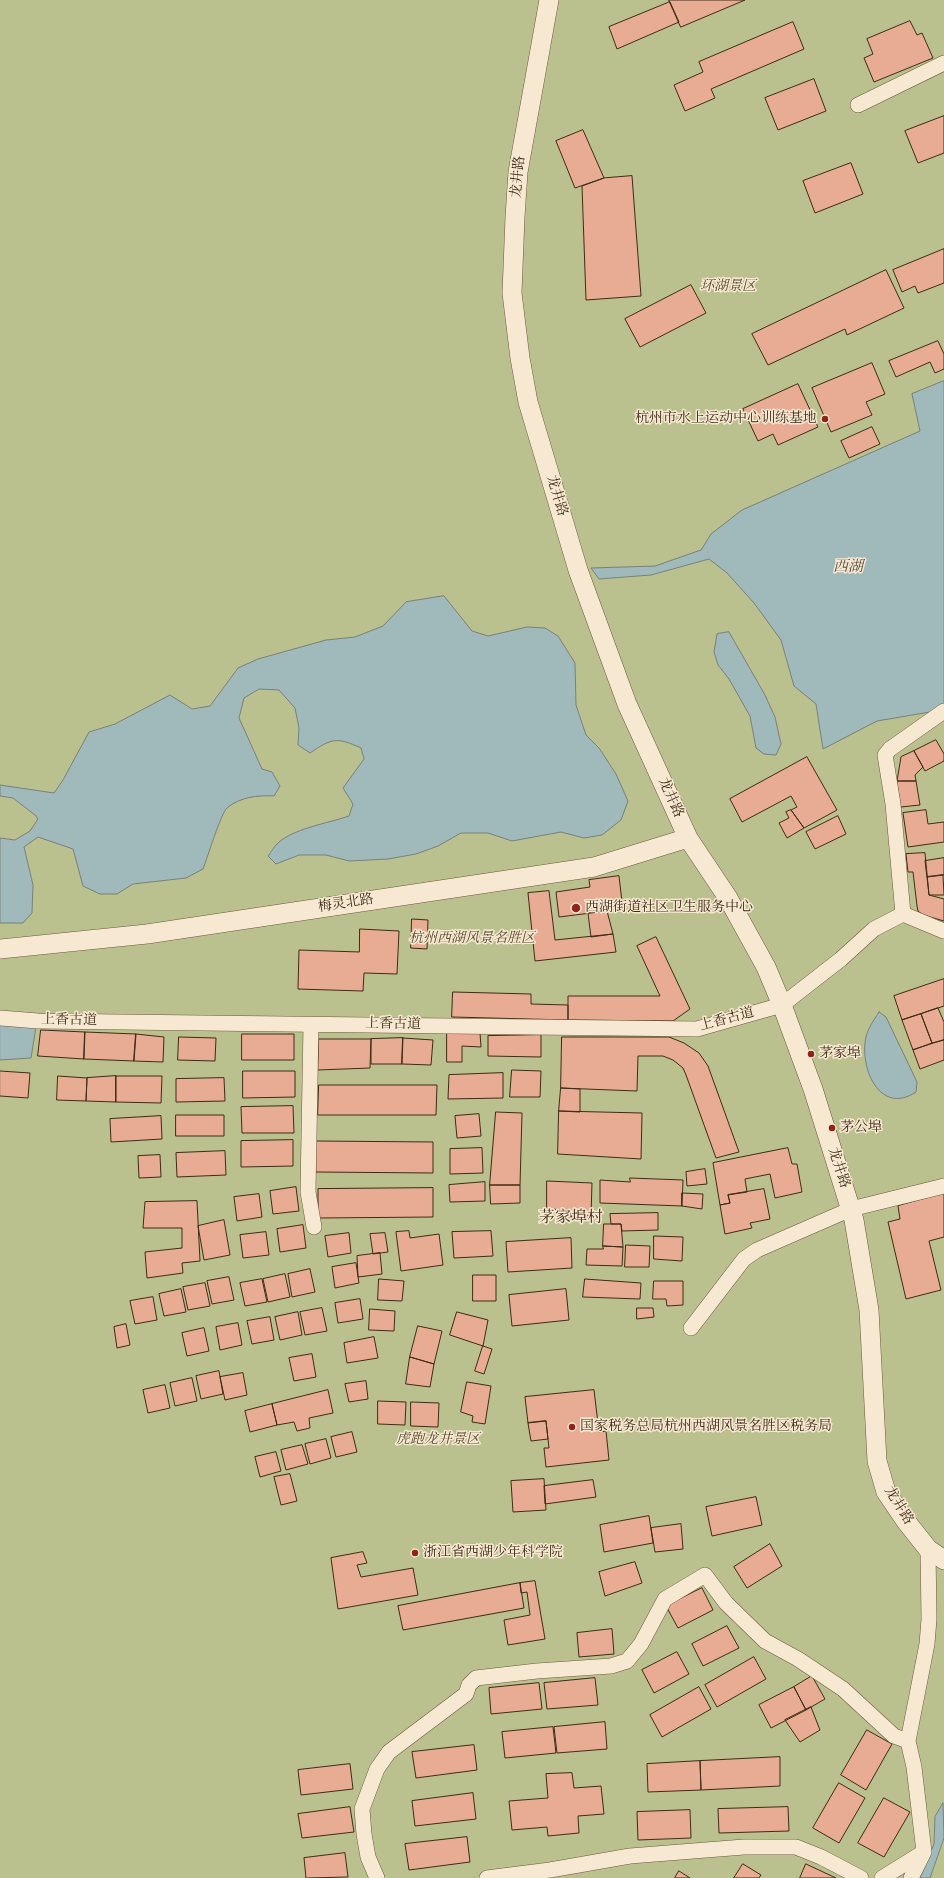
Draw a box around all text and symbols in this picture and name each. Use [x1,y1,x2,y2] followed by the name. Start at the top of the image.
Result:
[508,155,530,199] street label: 龙井路
[700,279,756,295] park label: 环湖景区
[635,411,817,427] place label: 杭州市水上运动中心训练基地
[820,414,830,424] marker: 杭州市水上运动中心训练基地
[542,473,570,519] street label: 龙井路
[833,559,863,577] water label: 西湖
[654,775,686,821] street label: 龙井路
[317,891,375,917] street label: 梅灵北路
[585,900,753,916] place label: 西湖街道社区卫生服务中心
[570,902,582,914] marker: 西湖街道社区卫生服务中心
[409,931,535,947] park label: 杭州西湖风景名胜区
[698,1005,756,1035] street label: 上香古道
[41,1012,97,1030] street label: 上香古道
[365,1016,421,1034] street label: 上香古道
[819,1046,861,1062] place label: 茅家埠
[806,1049,816,1059] marker: 茅家埠
[840,1120,882,1136] place label: 茅公埠
[827,1123,837,1133] marker: 茅公埠
[824,1145,852,1191] street label: 龙井路
[539,1209,603,1229] district label: 茅家埠村
[580,1419,832,1435] place label: 国家税务总局杭州西湖风景名胜区税务局
[567,1422,577,1432] marker: 国家税务总局杭州西湖风景名胜区税务局
[396,1432,480,1448] park label: 虎跑龙井景区
[880,1484,916,1528] street label: 龙井路
[423,1545,563,1561] place label: 浙江省西湖少年科学院
[410,1548,420,1558] marker: 浙江省西湖少年科学院

